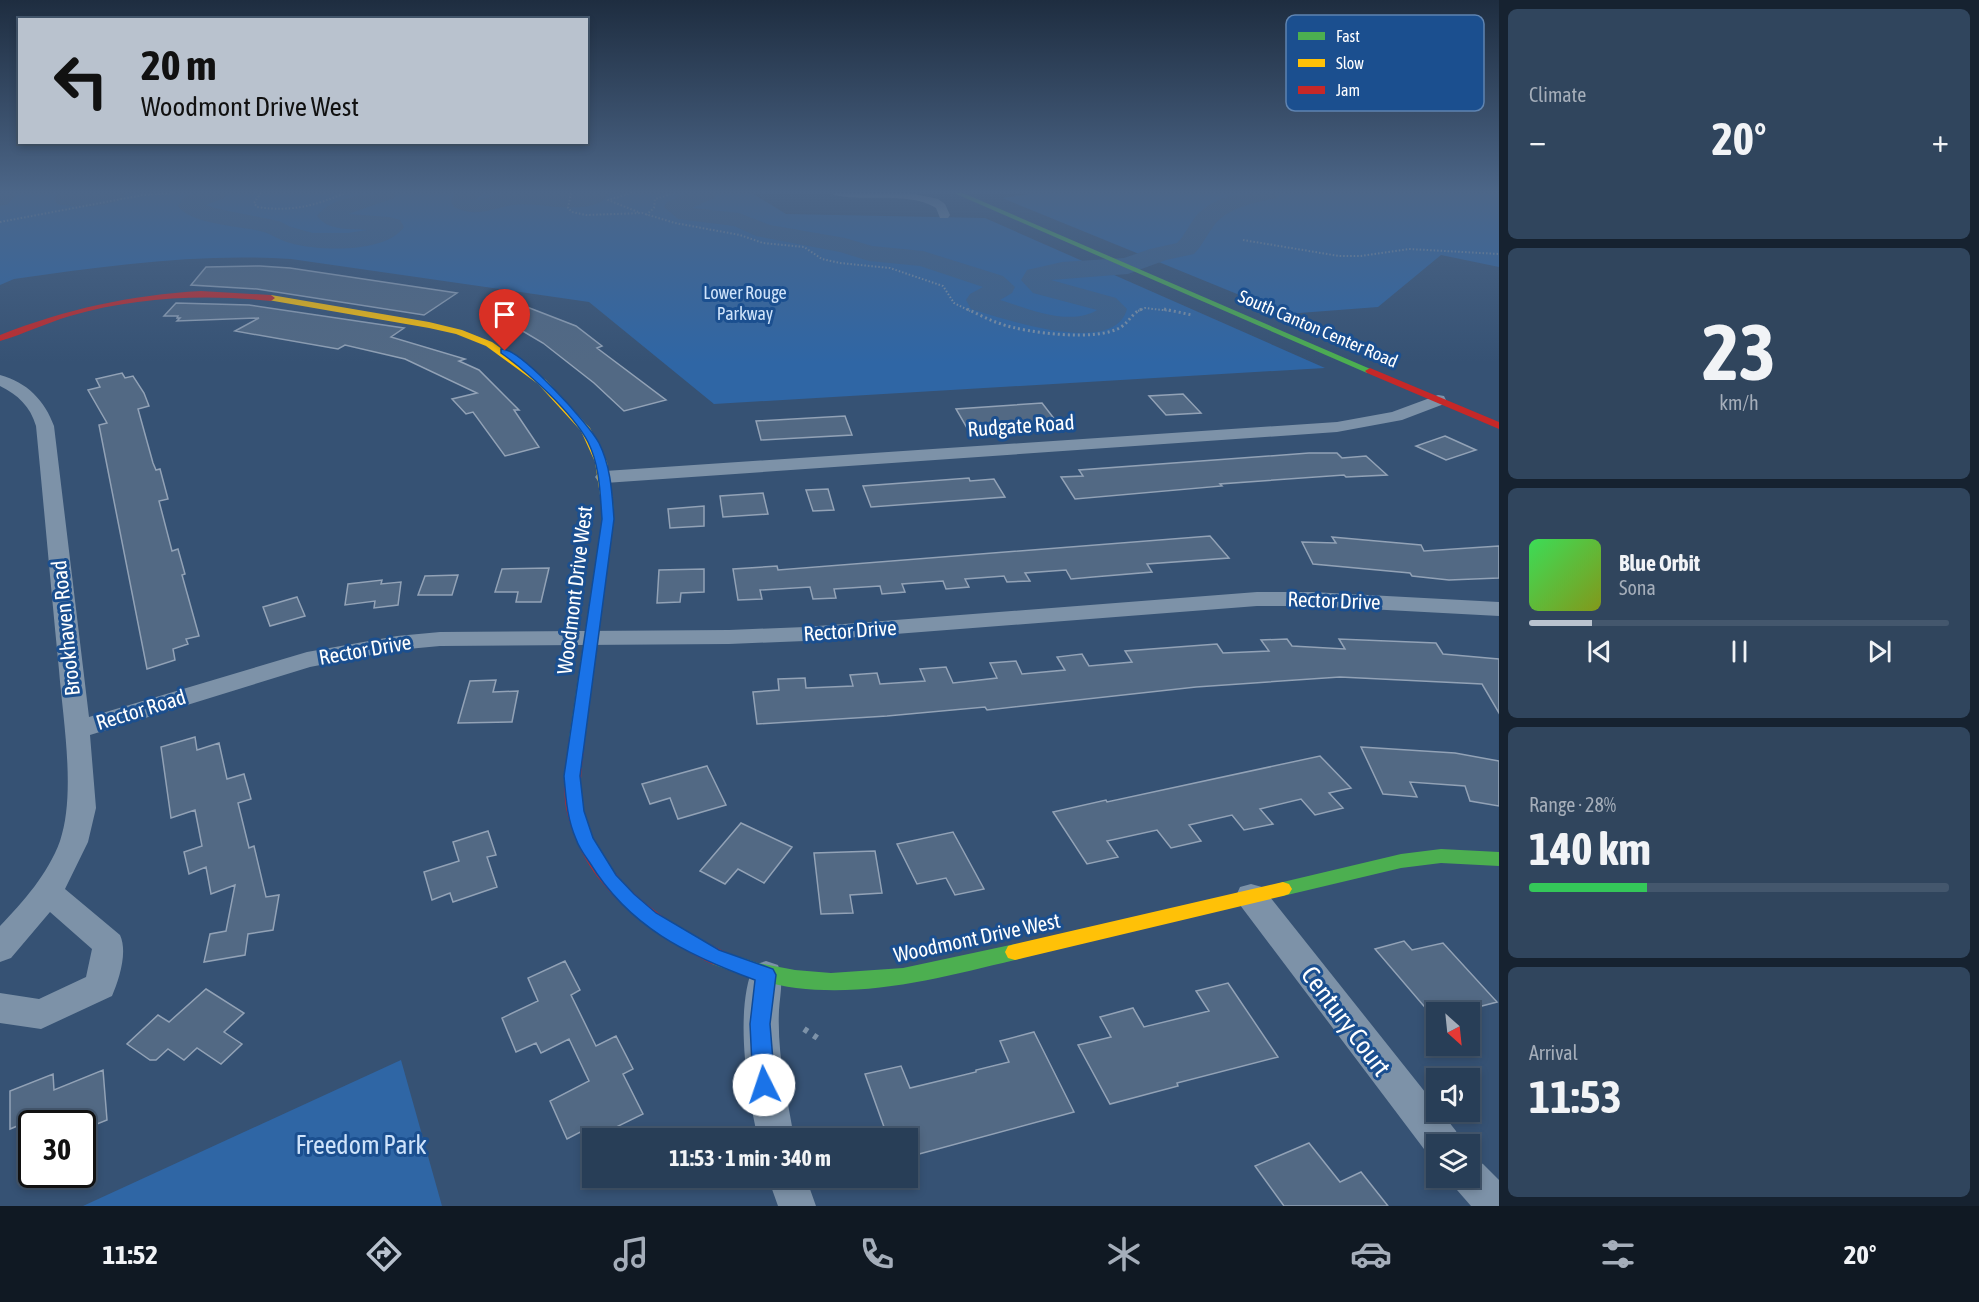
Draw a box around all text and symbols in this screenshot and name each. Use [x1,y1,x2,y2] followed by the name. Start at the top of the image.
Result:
[1286,15,1484,111] legend
[1336,27,1360,45] text: Fast
[141,41,216,89] text: 20 m
[42,42,120,120] icon: left
[1336,54,1364,72] text: Slow
[1336,81,1360,99] text: Jam
[1529,83,1586,106] text: Climate
[141,91,359,122] text: Woodmont Drive West
[1712,113,1766,165] text: 20°
[1529,121,1546,159] text: −
[1932,121,1949,159] text: +
[703,282,787,324] park label: Lower Rouge Parkway
[1235,285,1401,372] street label: South Canton Center Road
[479,289,530,351] pin
[488,298,521,331] icon: arrive
[1702,307,1776,397] text: 23
[1719,391,1759,414] text: km/h
[967,409,1075,441] street label: Rudgate Road
[552,504,596,676] street label: Woodmont Drive West
[1619,550,1700,576] text: Blue Orbit
[46,559,84,697] street label: Brookhaven Road
[1619,576,1656,599] text: Sona
[1287,586,1381,614] street label: Rector Drive
[803,615,897,645] street label: Rector Drive
[317,629,413,669] street label: Rector Drive
[1583,635,1616,668] icon: previous
[1723,635,1756,668] icon: pause
[1863,635,1896,668] icon: next
[93,684,188,734] street label: Rector Road
[1529,793,1616,816] text: Range · 28%
[1529,823,1651,875] text: 140 km
[891,908,1062,966] street label: Woodmont Drive West
[1295,960,1397,1082] street label: Century Court
[1426,1002,1480,1056] north arrow
[1426,1002,1480,1188] map controls
[1529,1041,1578,1064] text: Arrival
[732,1053,796,1117] position arrow
[1426,1068,1480,1122] button: sound
[1529,1071,1622,1123] text: 11:53
[18,1110,96,1188] speed limit sign: 30
[295,1130,427,1160] park label: Freedom Park
[1426,1134,1480,1188] button: layers
[669,1145,831,1171] text: 11:53 · 1 min · 340 m
[363,1233,405,1275] icon: directions
[610,1233,652,1275] icon: music
[856,1233,898,1275] icon: phone
[1103,1233,1145,1275] icon: climate
[1350,1233,1392,1275] icon: car
[1597,1233,1639,1275] icon: filters
[102,1239,158,1270] text: 11:52
[1844,1239,1877,1270] text: 20°

